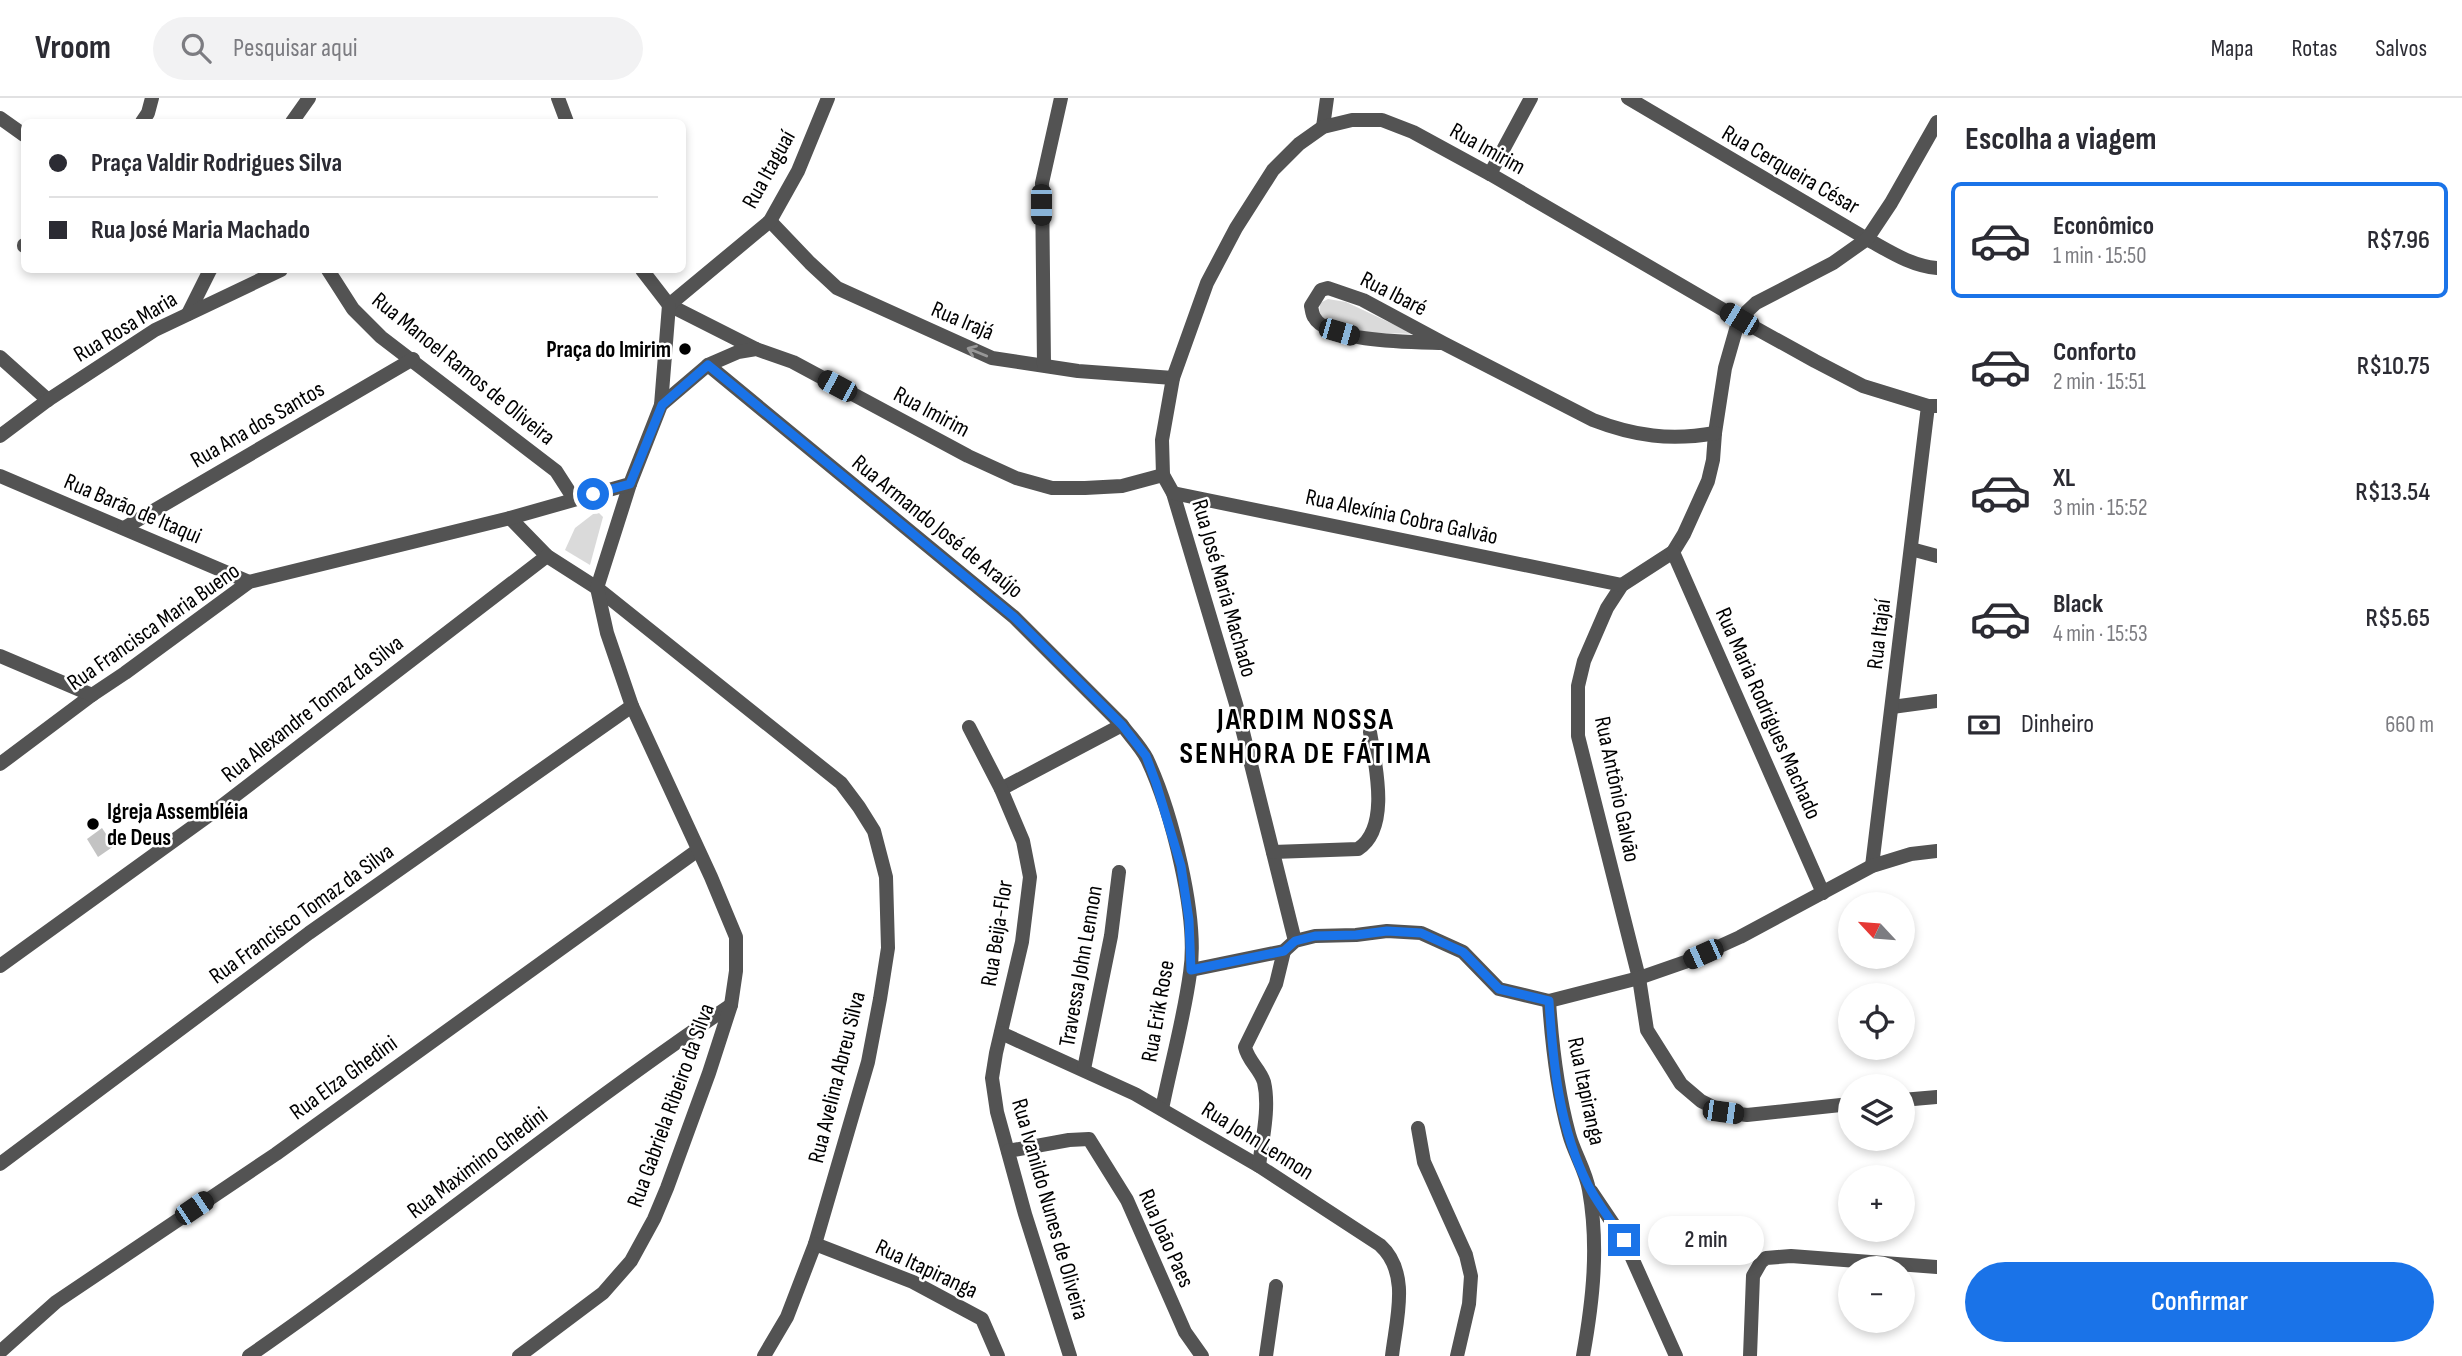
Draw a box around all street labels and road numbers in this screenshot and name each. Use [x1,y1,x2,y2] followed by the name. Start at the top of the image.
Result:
[1445,117,1530,181] street label: Rua Imirim
[1717,119,1865,221] street label: Rua Cerqueira César
[736,125,802,213] street label: Rua Itaguaí
[1355,265,1432,323] street label: Rua Ibaré
[69,285,182,369] street label: Rua Rosa Maria
[366,286,561,451] street label: Rua Manoel Ramos de Oliveira
[927,295,998,347] street label: Rua Irajá
[186,375,329,474] street label: Rua Ana dos Santos
[889,380,974,444] street label: Rua Imirim
[846,449,1029,605] street label: Rua Armando José de Araújo
[60,467,206,550] street label: Rua Barão de Itaqui
[1303,483,1501,551] street label: Rua Alexínia Cobra Galvão
[1185,496,1263,680] street label: Rua José Maria Machado
[62,557,245,697] street label: Rua Francisca Maria Bueno
[1861,597,1897,671] street label: Rua Itajaí
[1709,603,1827,823] street label: Rua Maria Rodrigues Machado
[216,629,409,788] street label: Rua Alexandre Tomaz da Silva
[1588,714,1646,865] street label: Rua Antônio Galvão
[204,837,399,990] street label: Rua Francisco Tomaz da Silva
[975,878,1019,988] street label: Rua Beija-Flor
[1053,883,1109,1049] street label: Travessa John Lennon
[1135,958,1181,1064] street label: Rua Erik Rose
[802,988,872,1166] street label: Rua Avelina Abreu Silva
[621,1000,721,1211] street label: Rua Gabriela Ribeiro da Silva
[284,1029,403,1126] street label: Rua Elza Ghedini
[1561,1035,1611,1148] street label: Rua Itapiranga
[1196,1095,1319,1186] street label: Rua John Lennon
[1005,1096,1095,1323] street label: Rua Ivanildo Nunes de Oliveira
[402,1101,553,1225] street label: Rua Maximino Ghedini
[1132,1185,1200,1292] street label: Rua João Paes
[871,1233,982,1305] street label: Rua Itapiranga

